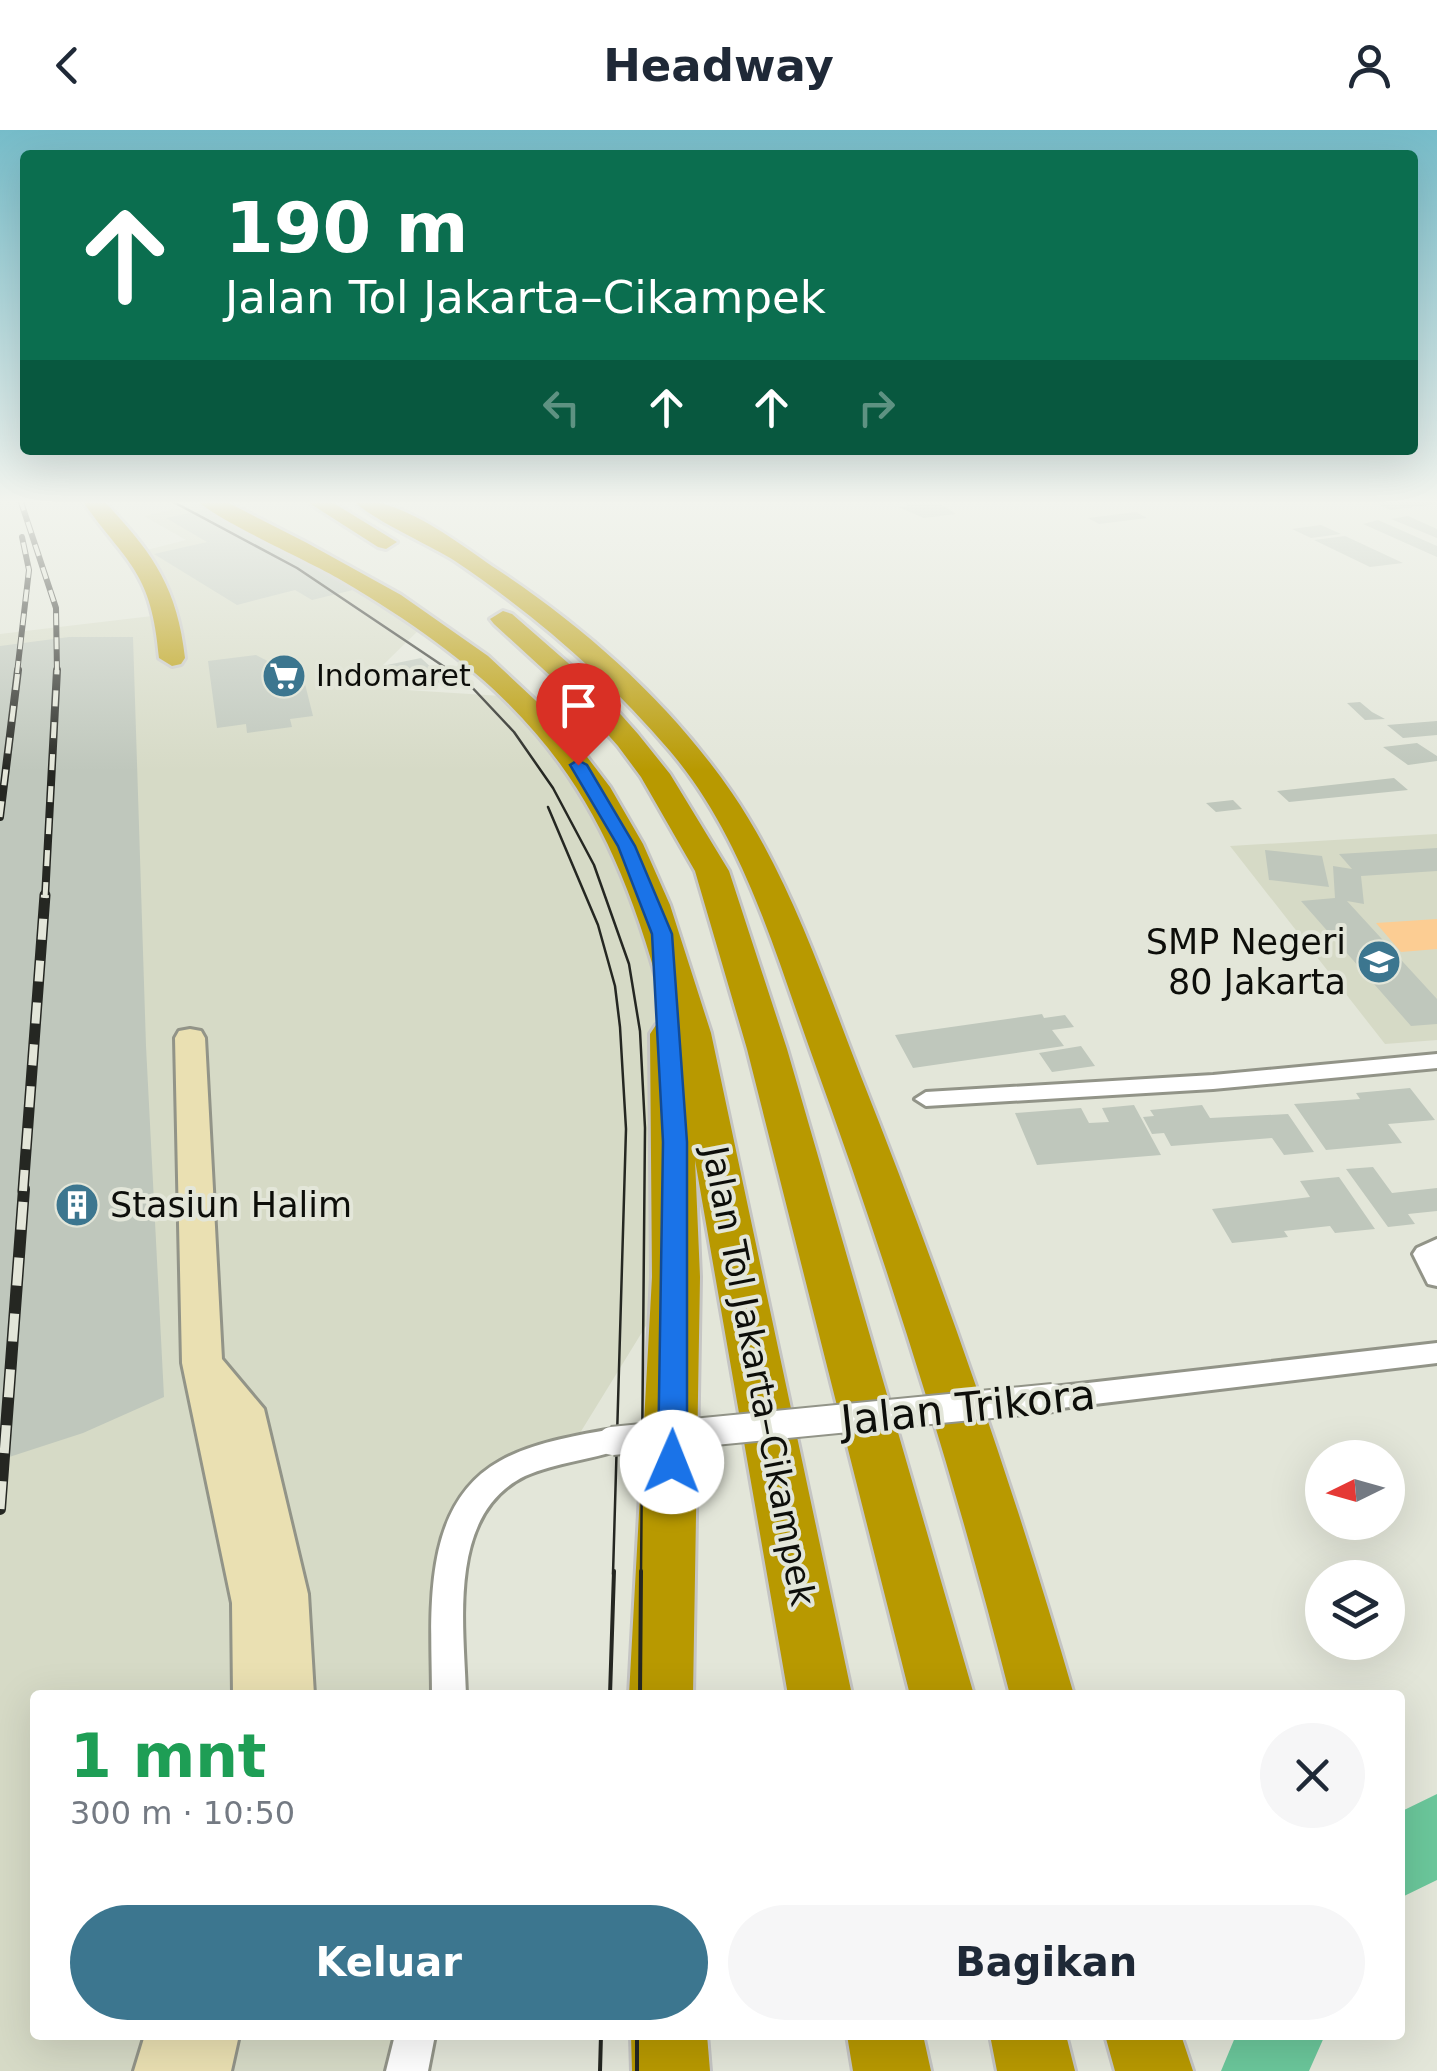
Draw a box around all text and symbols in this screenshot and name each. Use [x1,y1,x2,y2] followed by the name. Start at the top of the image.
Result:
[40,38,95,93] icon: back
[1342,38,1397,93] icon: person
[603,39,834,92] text: Headway
[225,187,468,269] text: 190 m
[60,190,190,320] icon: ahead
[225,271,826,324] text: Jalan Tol Jakarta–Cikampek
[534,380,589,435] icon: left
[639,380,694,435] icon: ahead
[744,380,799,435] icon: ahead
[849,380,904,435] icon: right
[261,653,307,699] supermarket icon: Indomaret
[316,658,471,693] place label: Indomaret
[536,663,621,766] pin
[551,678,606,733] icon: arrive
[1146,922,1346,1002] place label: SMP Negeri 80 Jakarta
[1356,939,1402,985] school or university icon: SMP Negeri 80 Jakarta
[694,1141,823,1610] street label: Jalan Tol Jakarta–Cikampek
[54,1182,100,1228] building icon: Stasiun Halim
[110,1185,352,1225] place label: Stasiun Halim
[835,1370,1098,1446] street label: Jalan Trikora
[620,1410,724,1514] position arrow
[1305,1440,1405,1540] north arrow
[1305,1440,1405,1660] map controls
[1305,1560,1405,1660] button: layers
[70,1721,267,1791] text: 1 mnt
[1260,1723,1365,1828] button: close
[70,1794,295,1832] text: 300 m · 10:50
[70,1905,708,2020] button: Keluar
[728,1905,1365,2020] button: Bagikan

